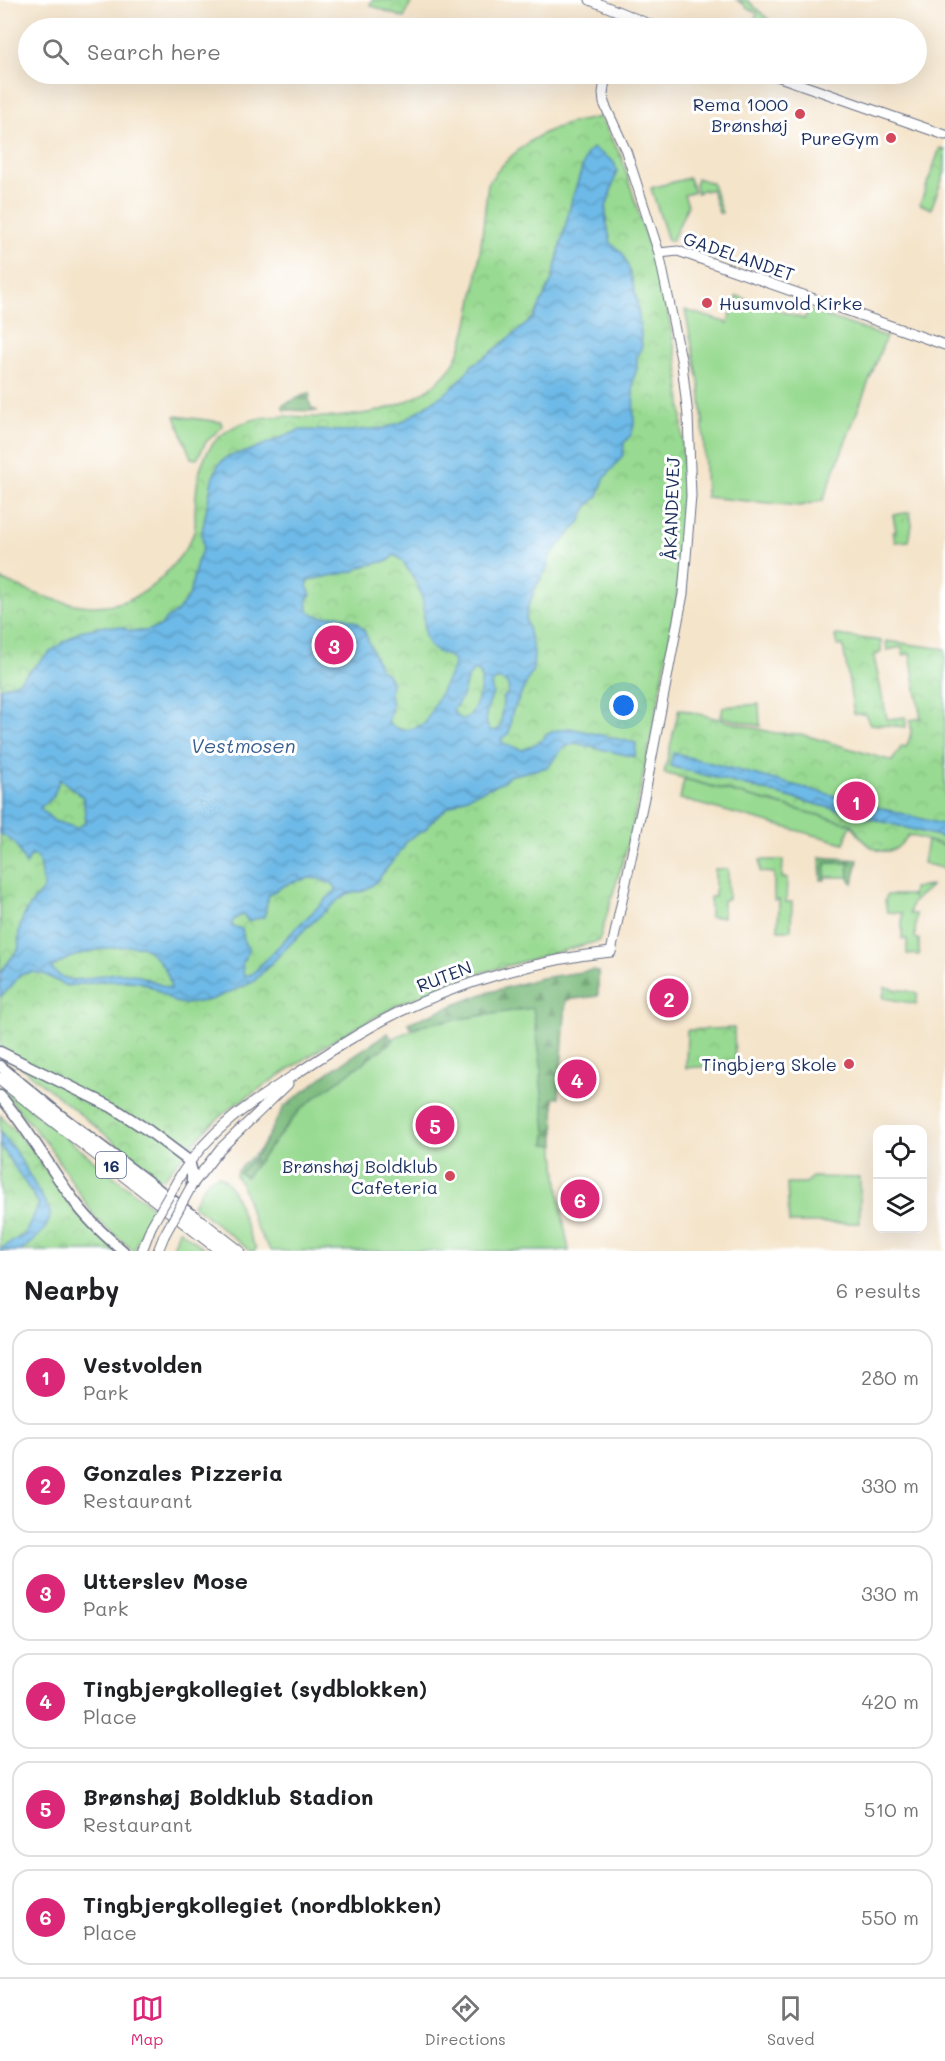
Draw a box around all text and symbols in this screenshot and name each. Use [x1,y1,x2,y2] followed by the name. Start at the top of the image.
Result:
[18,18,927,84] search box
[39,35,72,68] icon: search
[87,37,221,66] text: Search here
[693,92,788,137] place label: Rema 1000 Brønshøj
[793,107,807,121] marker: Rema 1000 Brønshøj
[801,126,879,150] place label: PureGym
[884,131,898,145] marker: PureGym
[680,226,798,286] street label: GADELANDET
[719,291,863,315] place label: Husumvold Kirke
[700,296,714,310] marker: Husumvold Kirke
[657,457,685,561] street label: ÅKANDEVEJ
[314,622,354,668] pin: 3
[609,691,638,720] your location
[190,732,296,758] water label: Vestmosen
[836,778,876,824] pin: 1
[413,955,475,997] street label: RUTEN
[650,976,688,1020] pin: 2
[701,1052,837,1076] place label: Tingbjerg Skole
[558,1056,596,1102] pin: 4
[842,1057,856,1071] marker: Tingbjerg Skole
[416,1102,454,1148] pin: 5
[873,1125,927,1233] map controls
[873,1125,927,1179] button: locate
[96,1152,126,1178] road number: 16
[282,1154,438,1199] place label: Brønshøj Boldklub Cafeteria
[443,1169,457,1183] marker: Brønshøj Boldklub Cafeteria
[560,1176,600,1222] pin: 6
[873,1179,927,1233] button: layers
[24,1273,119,1307] text: Nearby
[836,1277,921,1303] text: 6 results
[83,1350,202,1379] text: Vestvolden
[41,1364,50,1390] text: 1
[861,1364,919,1390] text: 280 m
[83,1379,128,1405] text: Park
[83,1458,283,1487] text: Gonzales Pizzeria
[40,1472,51,1498] text: 2
[861,1472,919,1498] text: 330 m
[83,1487,193,1513] text: Restaurant
[83,1566,248,1595] text: Utterslev Mose
[40,1580,52,1606] text: 3
[861,1580,919,1606] text: 330 m
[83,1595,128,1621] text: Park
[83,1674,427,1703] text: Tingbjergkollegiet (sydblokken)
[39,1688,52,1714] text: 4
[861,1688,919,1714] text: 420 m
[83,1703,137,1729] text: Place
[83,1782,373,1811] text: Brønshøj Boldklub Stadion
[40,1796,51,1822] text: 5
[864,1796,919,1822] text: 510 m
[83,1811,193,1837] text: Restaurant
[83,1890,441,1919] text: Tingbjergkollegiet (nordblokken)
[39,1904,52,1930] text: 6
[861,1904,919,1930] text: 550 m
[83,1919,137,1945] text: Place
[131,1992,164,2049] tab: Map
[425,1992,506,2049] tab: Directions
[767,1992,814,2049] tab: Saved

